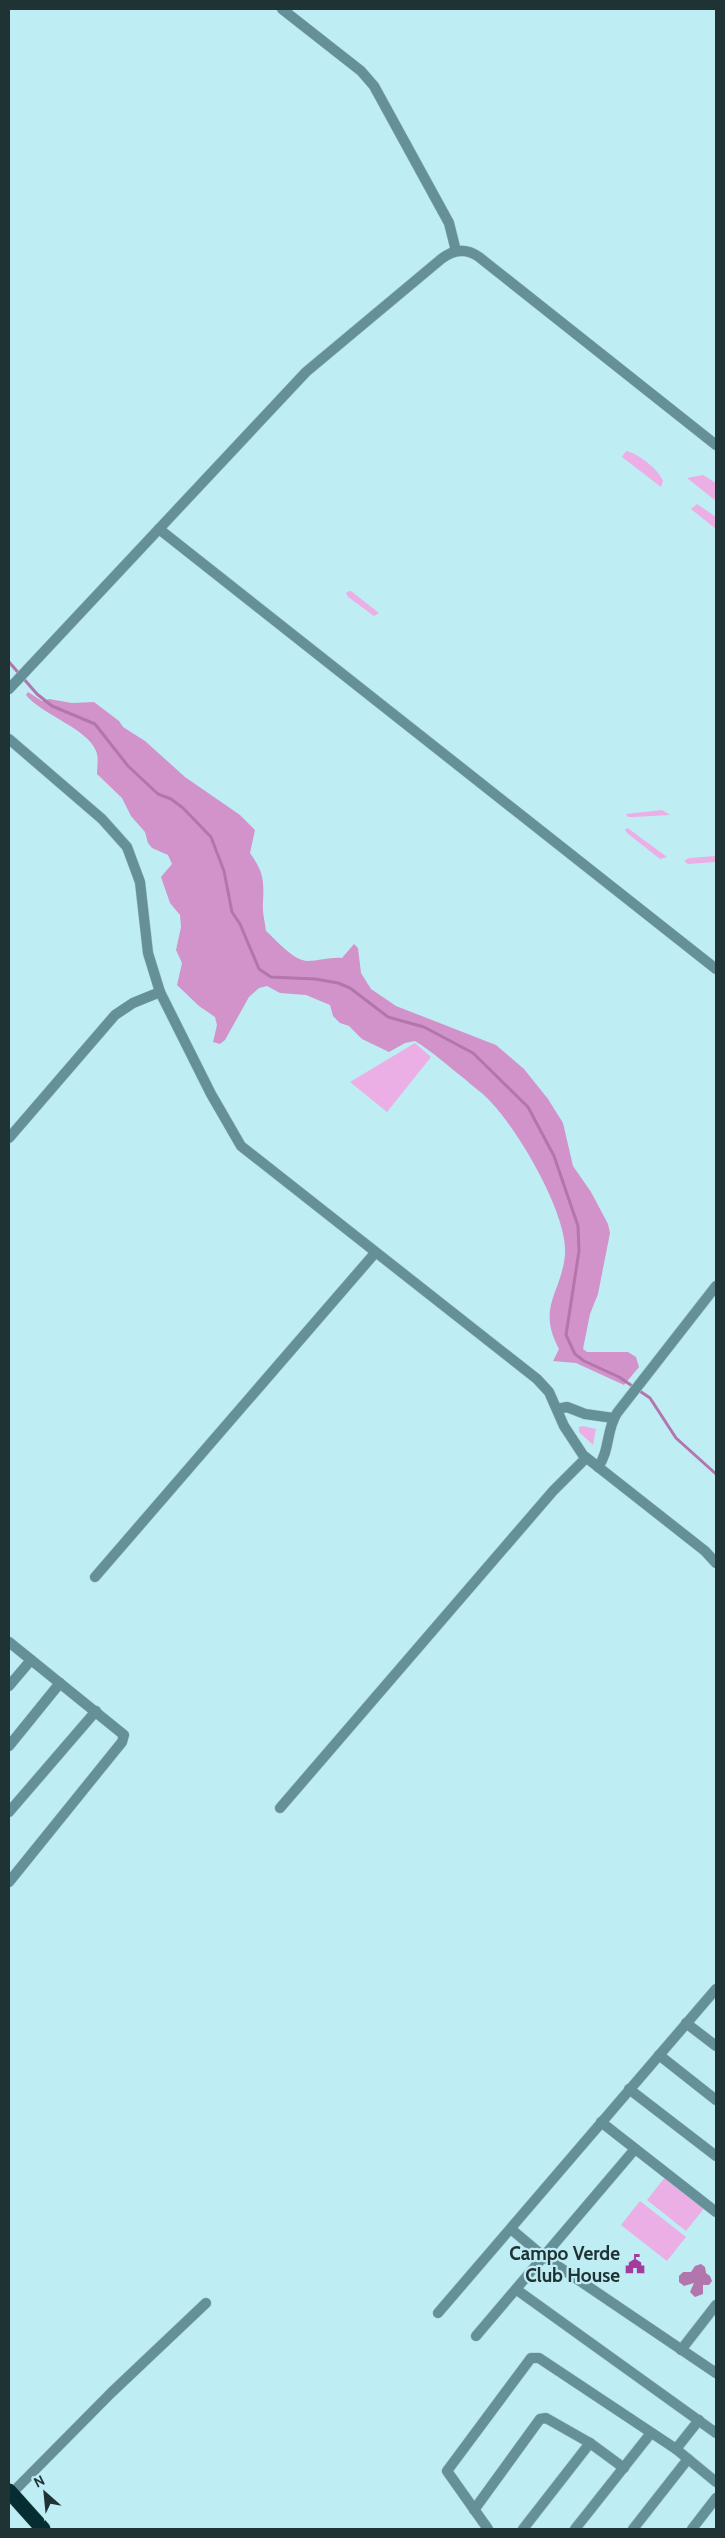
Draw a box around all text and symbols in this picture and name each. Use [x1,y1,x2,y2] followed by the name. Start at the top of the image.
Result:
[509,2242,620,2287] place label: Campo Verde Club House
[624,2253,646,2275] public building icon: Campo Verde Club House
[20,2468,70,2518] north arrow
[31,2471,48,2492] text: N

